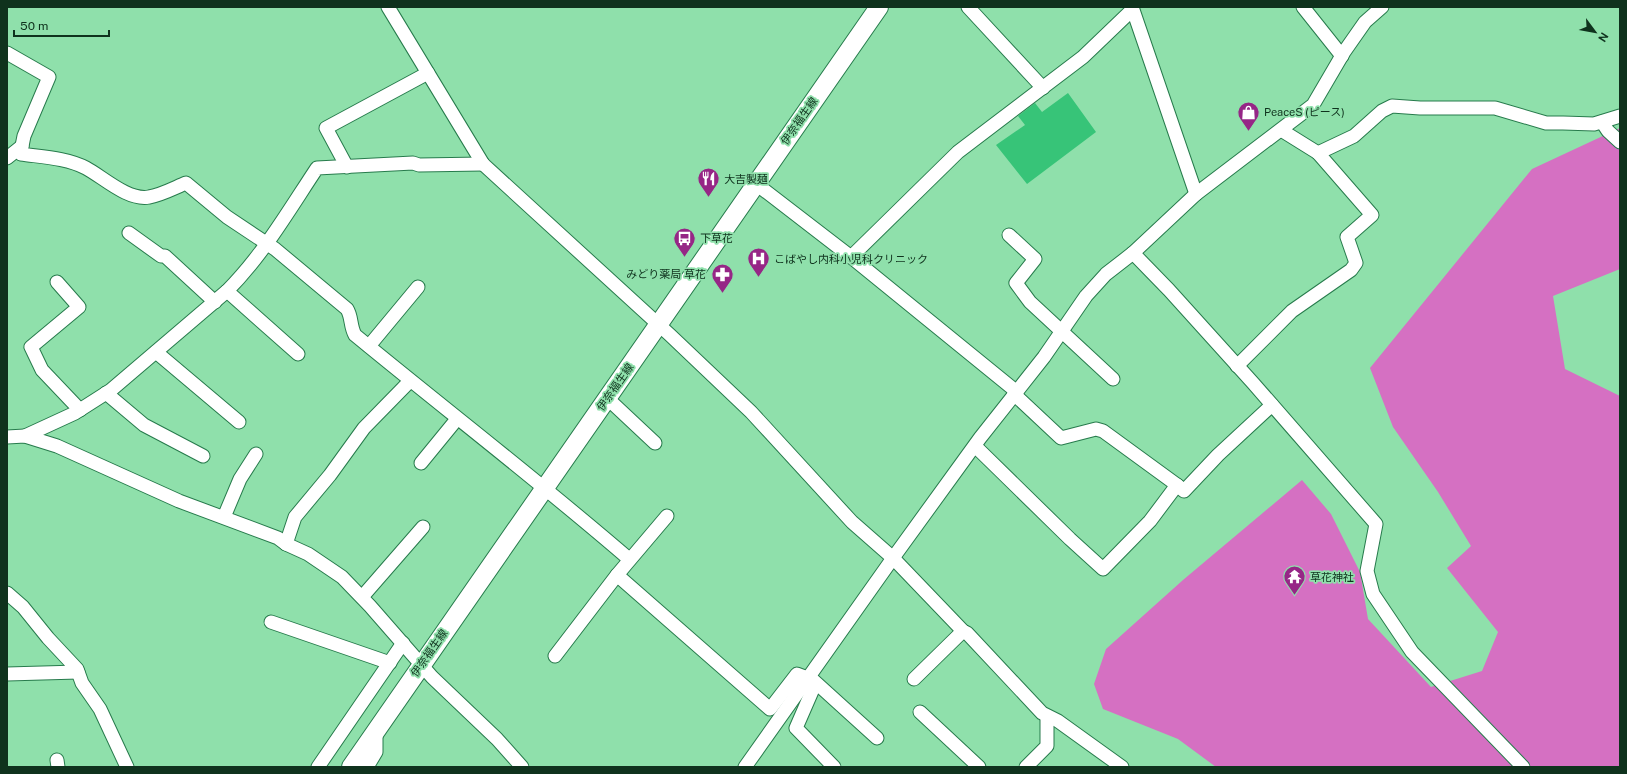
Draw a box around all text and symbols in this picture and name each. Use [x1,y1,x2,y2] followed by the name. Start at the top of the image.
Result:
[14,12,109,38] scale bar
[1575,12,1615,52] north arrow
[20,19,48,33] text: 50 m
[1596,30,1611,44] text: N
[778,95,820,147] street label: 伊奈福生線
[1236,99,1262,132] shop icon: PeaceS (ピース)
[1264,106,1345,118] place label: PeaceS (ピース)
[695,166,721,199] restaurant icon: 大吉製麺
[724,173,768,185] place label: 大吉製麺
[671,225,697,258] bus stop icon: 下草花
[700,232,733,244] place label: 下草花
[745,246,771,279] hospital icon: こばやし内科小児科クリニック
[774,253,928,265] place label: こばやし内科小児科クリニック
[709,261,735,294] pharmacy icon: みどり薬局 草花
[626,268,706,280] place label: みどり薬局 草花
[594,361,636,413] street label: 伊奈福生線
[1282,564,1308,597] temple icon: 草花神社
[1310,571,1354,583] place label: 草花神社
[408,627,450,679] street label: 伊奈福生線

